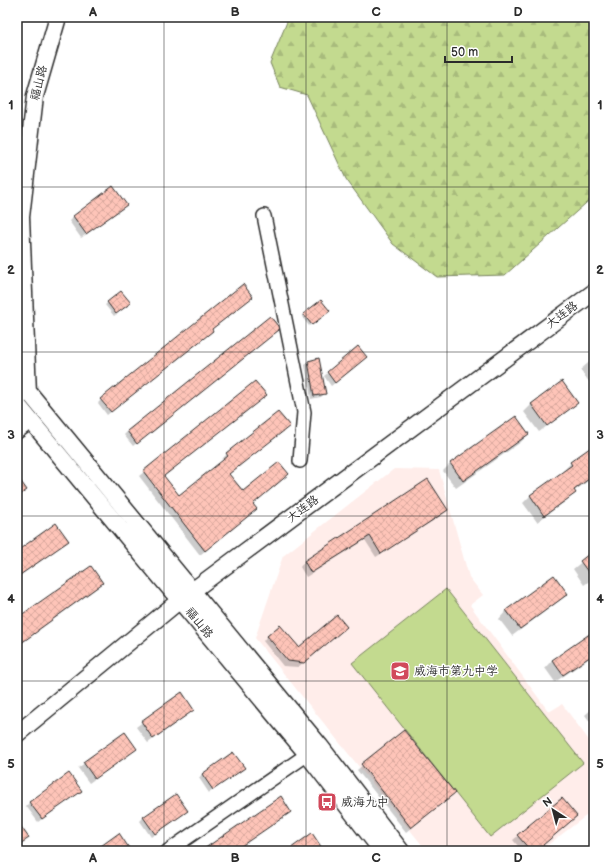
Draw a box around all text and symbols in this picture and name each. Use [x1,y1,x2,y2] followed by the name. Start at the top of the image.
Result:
[88,4,97,20] text: A
[230,4,240,20] text: B
[371,4,381,20] text: C
[513,4,523,20] text: D
[445,38,512,64] scale bar
[451,45,478,60] text: 50 m
[27,64,51,102] street label: 福山路
[8,97,14,113] text: 1
[597,97,603,113] text: 1
[7,262,15,278] text: 2
[596,262,604,278] text: 2
[543,298,581,332] street label: 大连路
[7,427,15,443] text: 3
[596,427,604,443] text: 3
[284,492,322,526] street label: 大连路
[7,591,15,607] text: 4
[596,591,604,607] text: 4
[182,604,216,642] street label: 福山路
[389,660,411,682] school or university icon: 威海市第九中学
[414,664,498,679] place label: 威海市第九中学
[7,756,15,772] text: 5
[596,756,604,772] text: 5
[533,790,573,830] north arrow
[316,791,338,813] bus stop icon: 威海九中
[341,795,389,810] place label: 威海九中
[540,795,555,810] text: N
[88,850,97,866] text: A
[230,850,240,866] text: B
[371,850,381,866] text: C
[513,850,523,866] text: D

